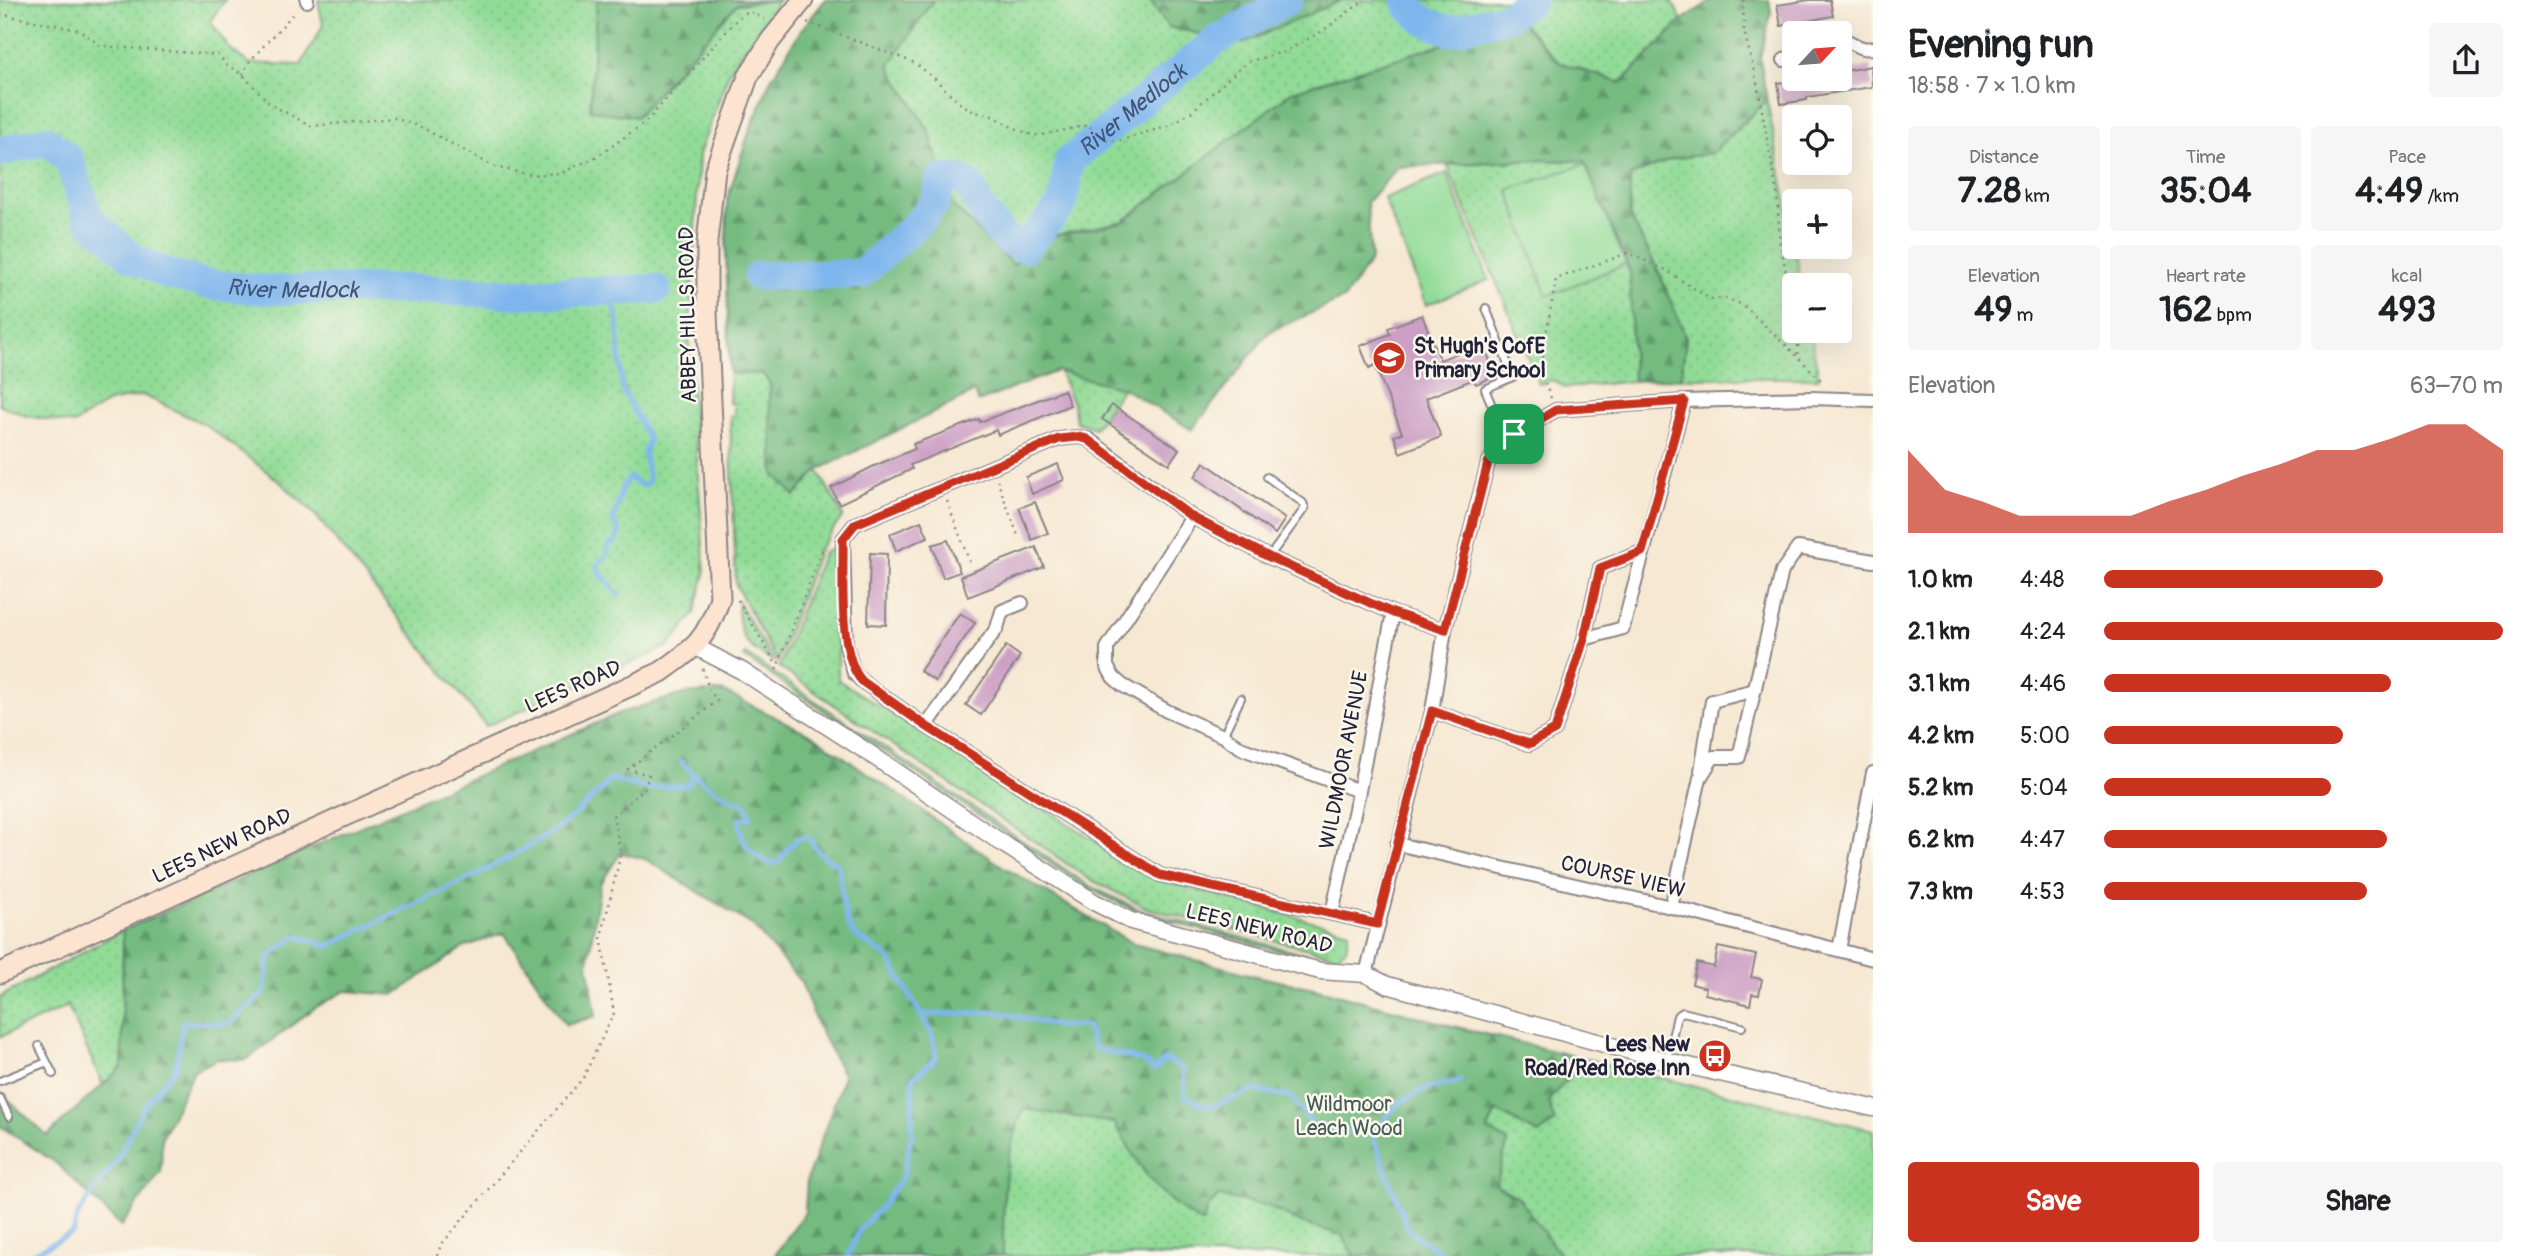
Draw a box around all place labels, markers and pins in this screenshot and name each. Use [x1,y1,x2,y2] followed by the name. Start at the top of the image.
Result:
[1414,333,1546,384] place label: St Hugh's CofE Primary School
[1370,339,1408,377] school or university icon: St Hugh's CofE Primary School
[1484,404,1544,464] pin
[1524,1031,1691,1082] place label: Lees New Road/Red Rose Inn
[1696,1037,1734,1075] bus stop icon: Lees New Road/Red Rose Inn

